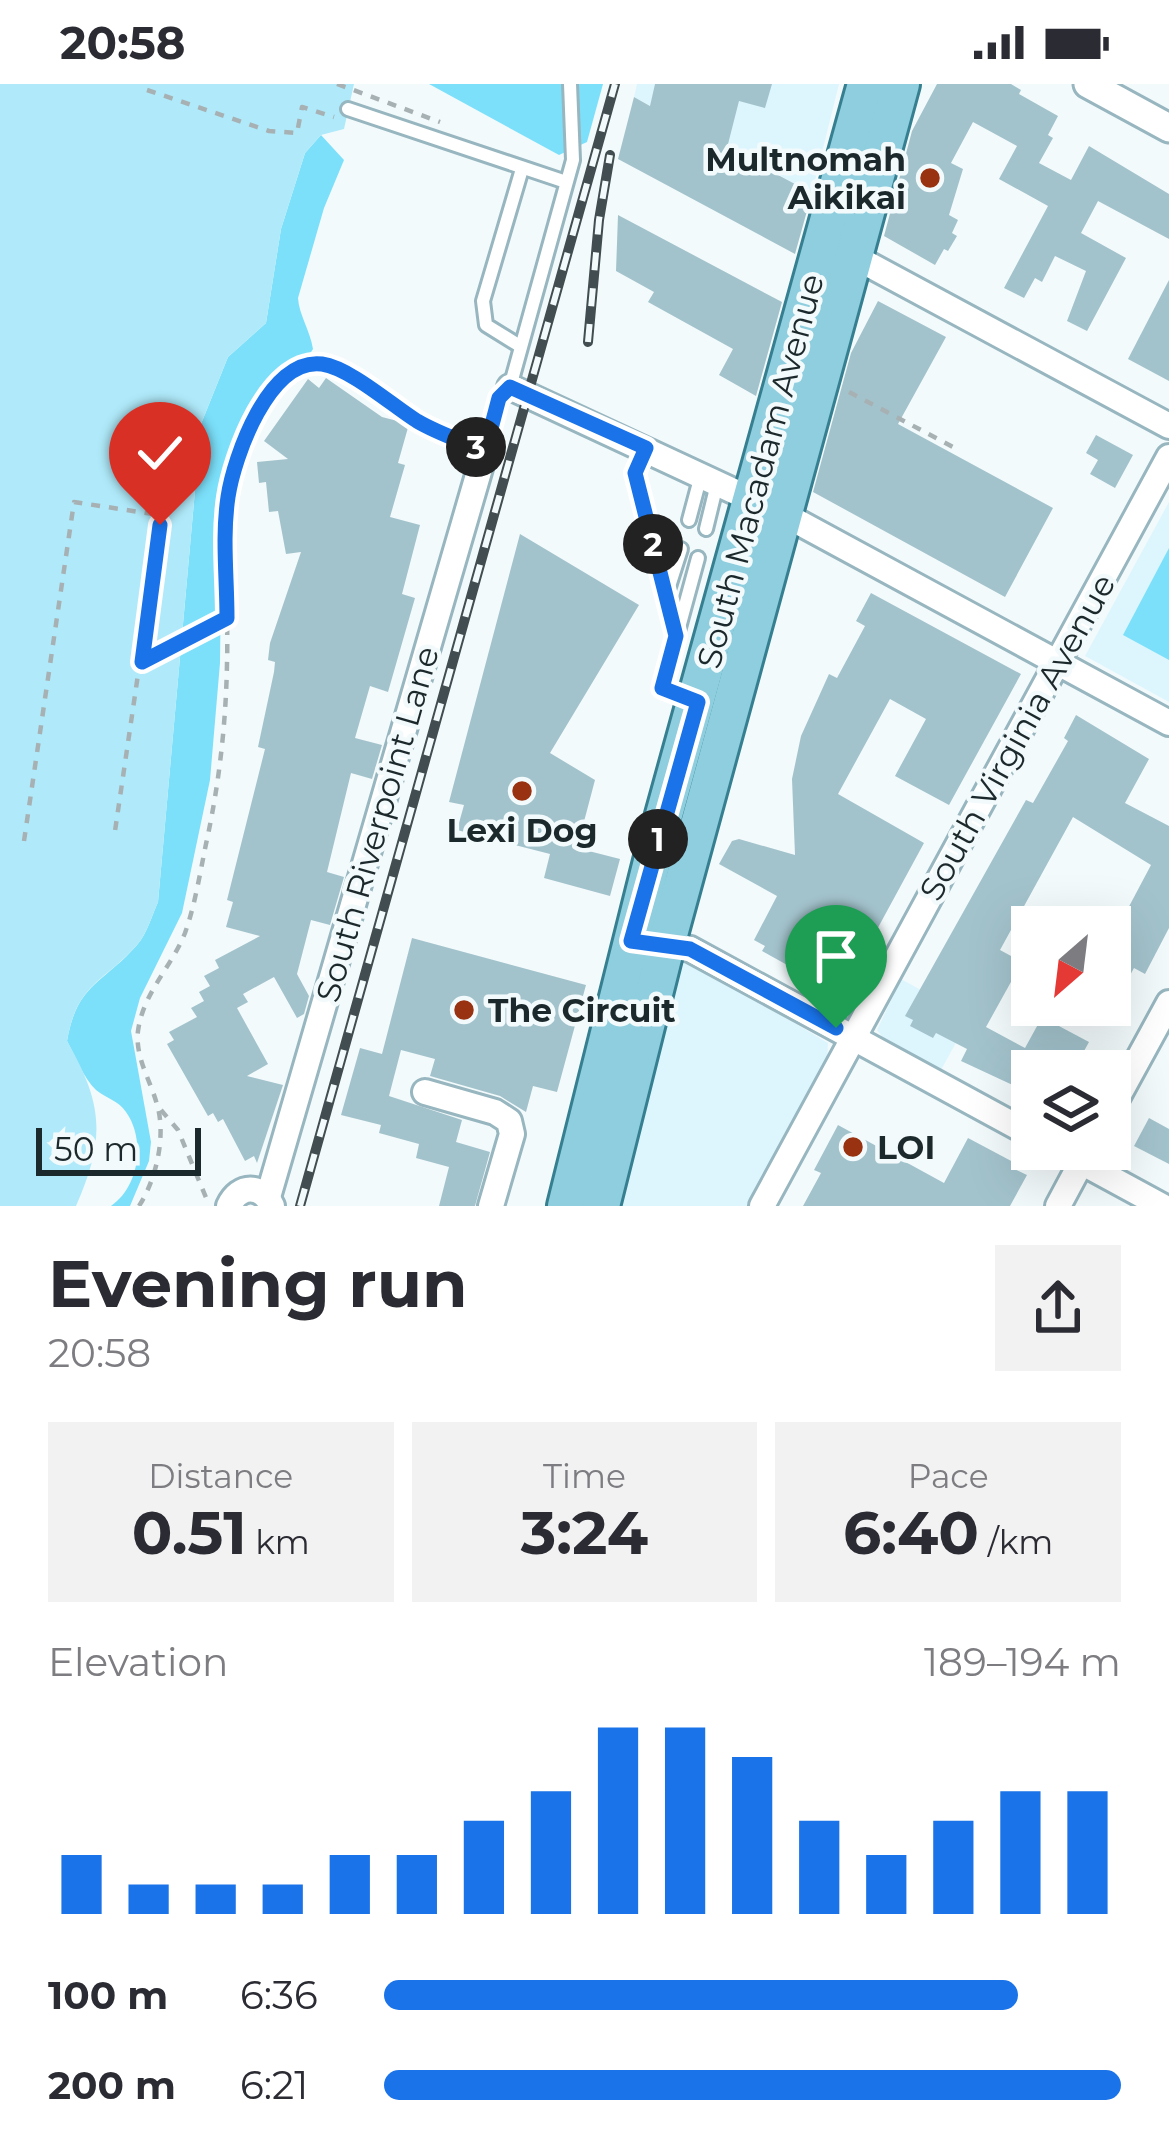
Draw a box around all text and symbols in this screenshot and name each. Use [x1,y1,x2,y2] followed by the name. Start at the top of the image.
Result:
[60,15,185,70] text: 20:58
[705,139,906,217] place label: Multnomah Aikikai
[917,165,943,191] marker: Multnomah Aikikai
[688,269,832,673] street label: South Macadam Avenue
[109,402,211,525] pin
[446,417,506,477] pin: 3
[127,420,193,486] icon: check
[466,427,486,467] text: 3
[623,514,683,574] pin: 2
[643,524,663,564] text: 2
[911,567,1123,907] street label: South Virginia Avenue
[307,642,447,1006] street label: South Riverpoint Lane
[509,778,535,804] marker: Lexi Dog
[628,809,688,869] pin: 1
[446,810,598,850] place label: Lexi Dog
[652,819,664,859] text: 1
[785,905,887,1028] pin
[1011,906,1131,1026] north arrow
[1011,906,1131,1170] map controls
[803,923,869,989] icon: arrive
[488,990,676,1030] place label: The Circuit
[451,997,477,1023] marker: The Circuit
[1011,1050,1131,1170] button: layers
[36,1122,201,1175] scale bar
[877,1127,935,1167] place label: LOI
[54,1129,138,1169] text: 50 m
[840,1134,866,1160] marker: LOI
[48,1243,468,1324] text: Evening run
[995,1245,1121,1371] button: share
[48,1329,151,1377] text: 20:58
[148,1456,293,1496] text: Distance
[543,1456,626,1496] text: Time
[908,1456,989,1496] text: Pace
[132,1496,247,1569] text: 0.51
[521,1496,648,1569] text: 3:24
[843,1496,979,1569] text: 6:40
[247,1522,310,1562] text: km
[979,1522,1053,1562] text: /km
[48,1638,228,1686] text: Elevation
[924,1638,1121,1686] text: 189–194 m
[48,1971,168,2019] text: 100 m
[240,1971,318,2019] text: 6:36
[48,2061,176,2109] text: 200 m
[240,2061,308,2109] text: 6:21

